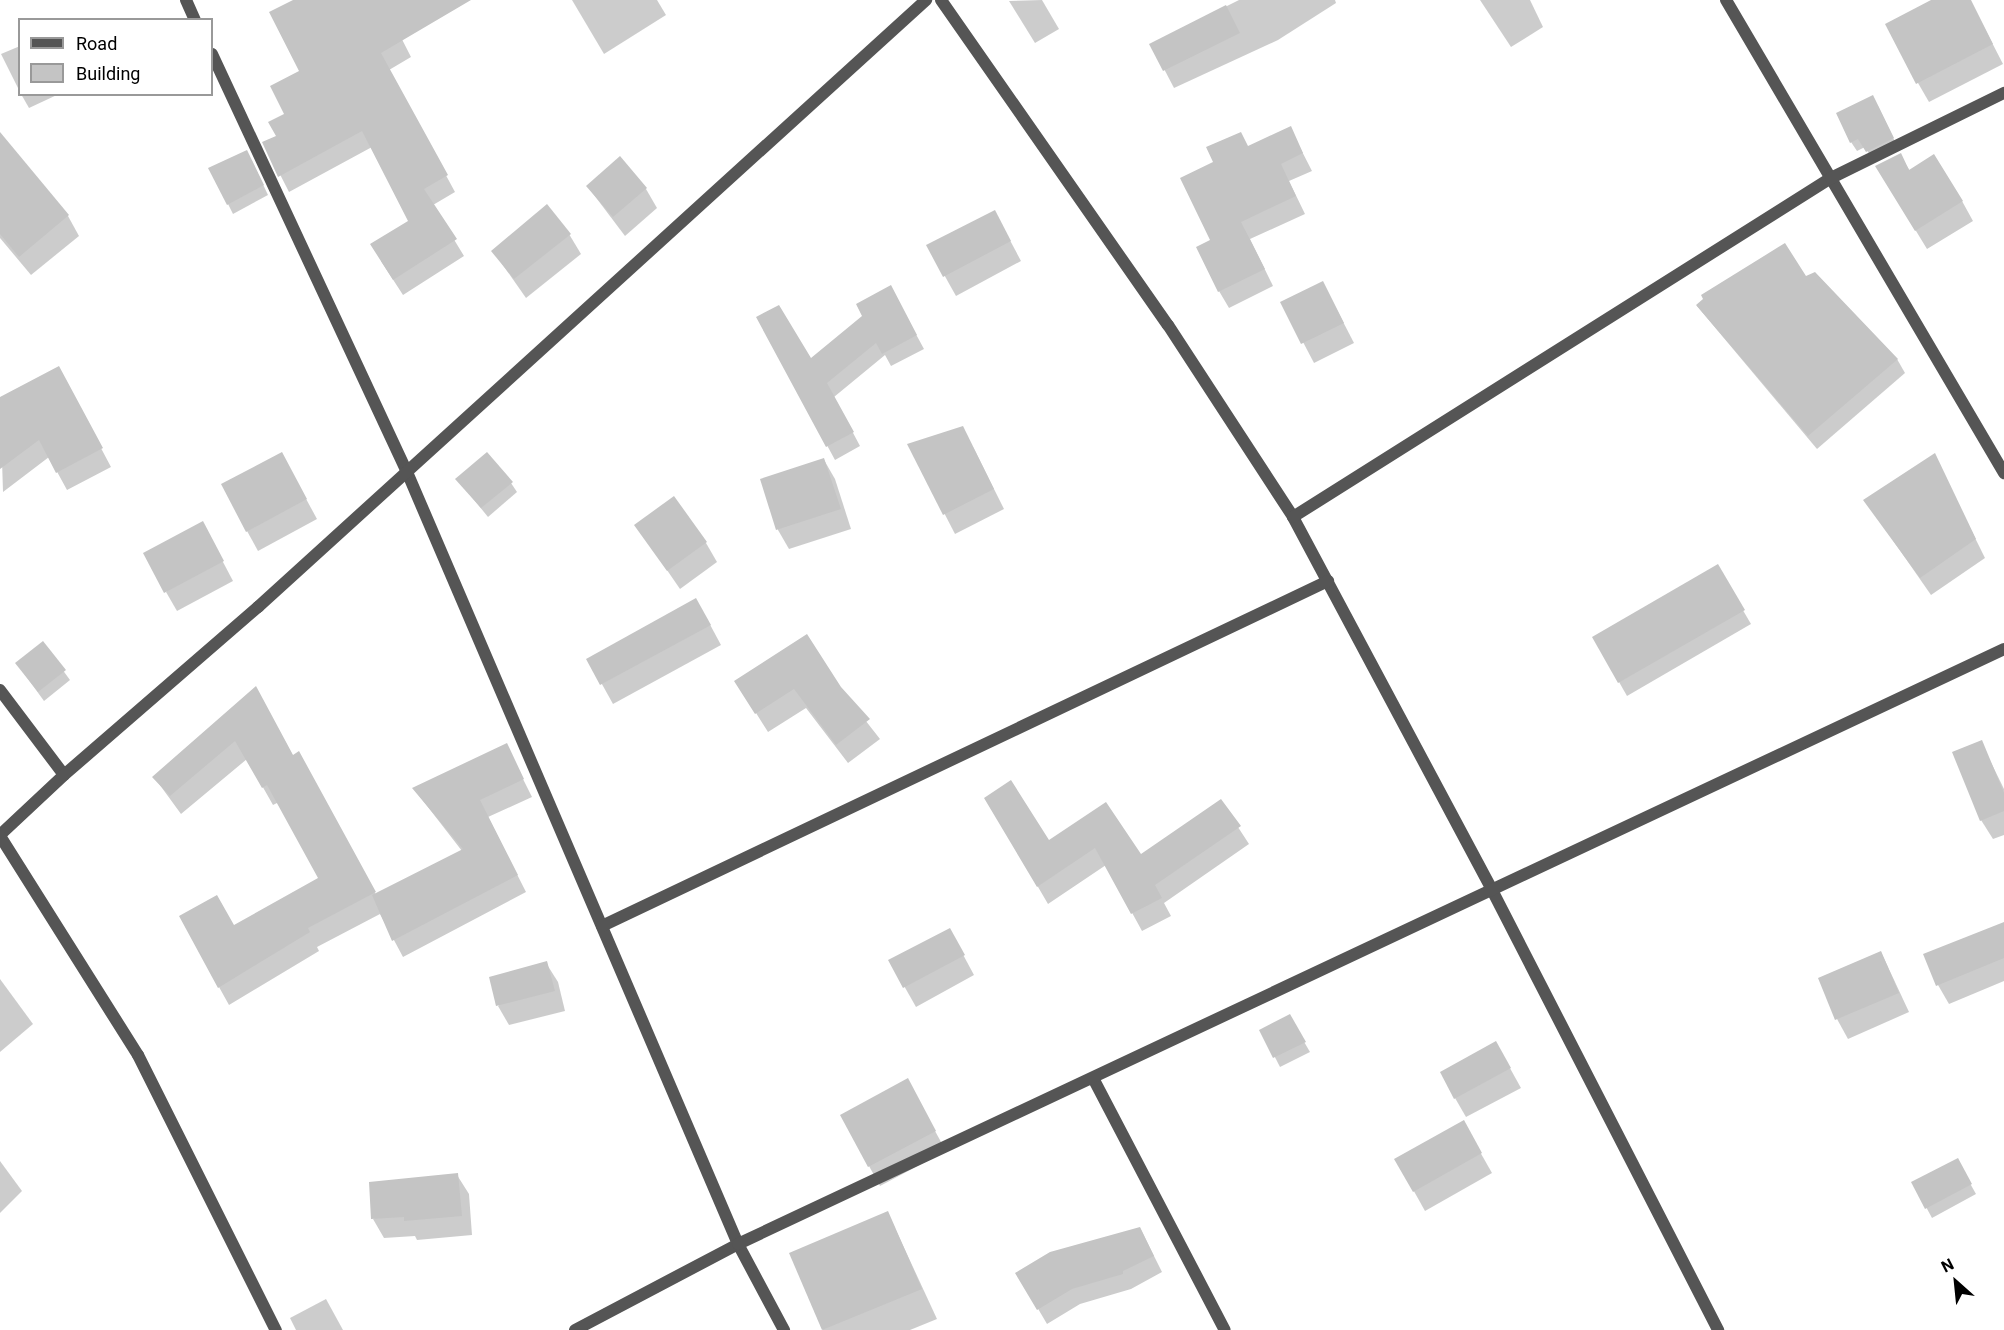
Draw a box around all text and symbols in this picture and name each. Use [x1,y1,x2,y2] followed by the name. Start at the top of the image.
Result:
[18,18,213,96] legend
[76,33,117,54] text: Road
[76,63,140,84] text: Building
[1926,1252,1986,1312] north arrow
[1938,1254,1957,1277] text: N

